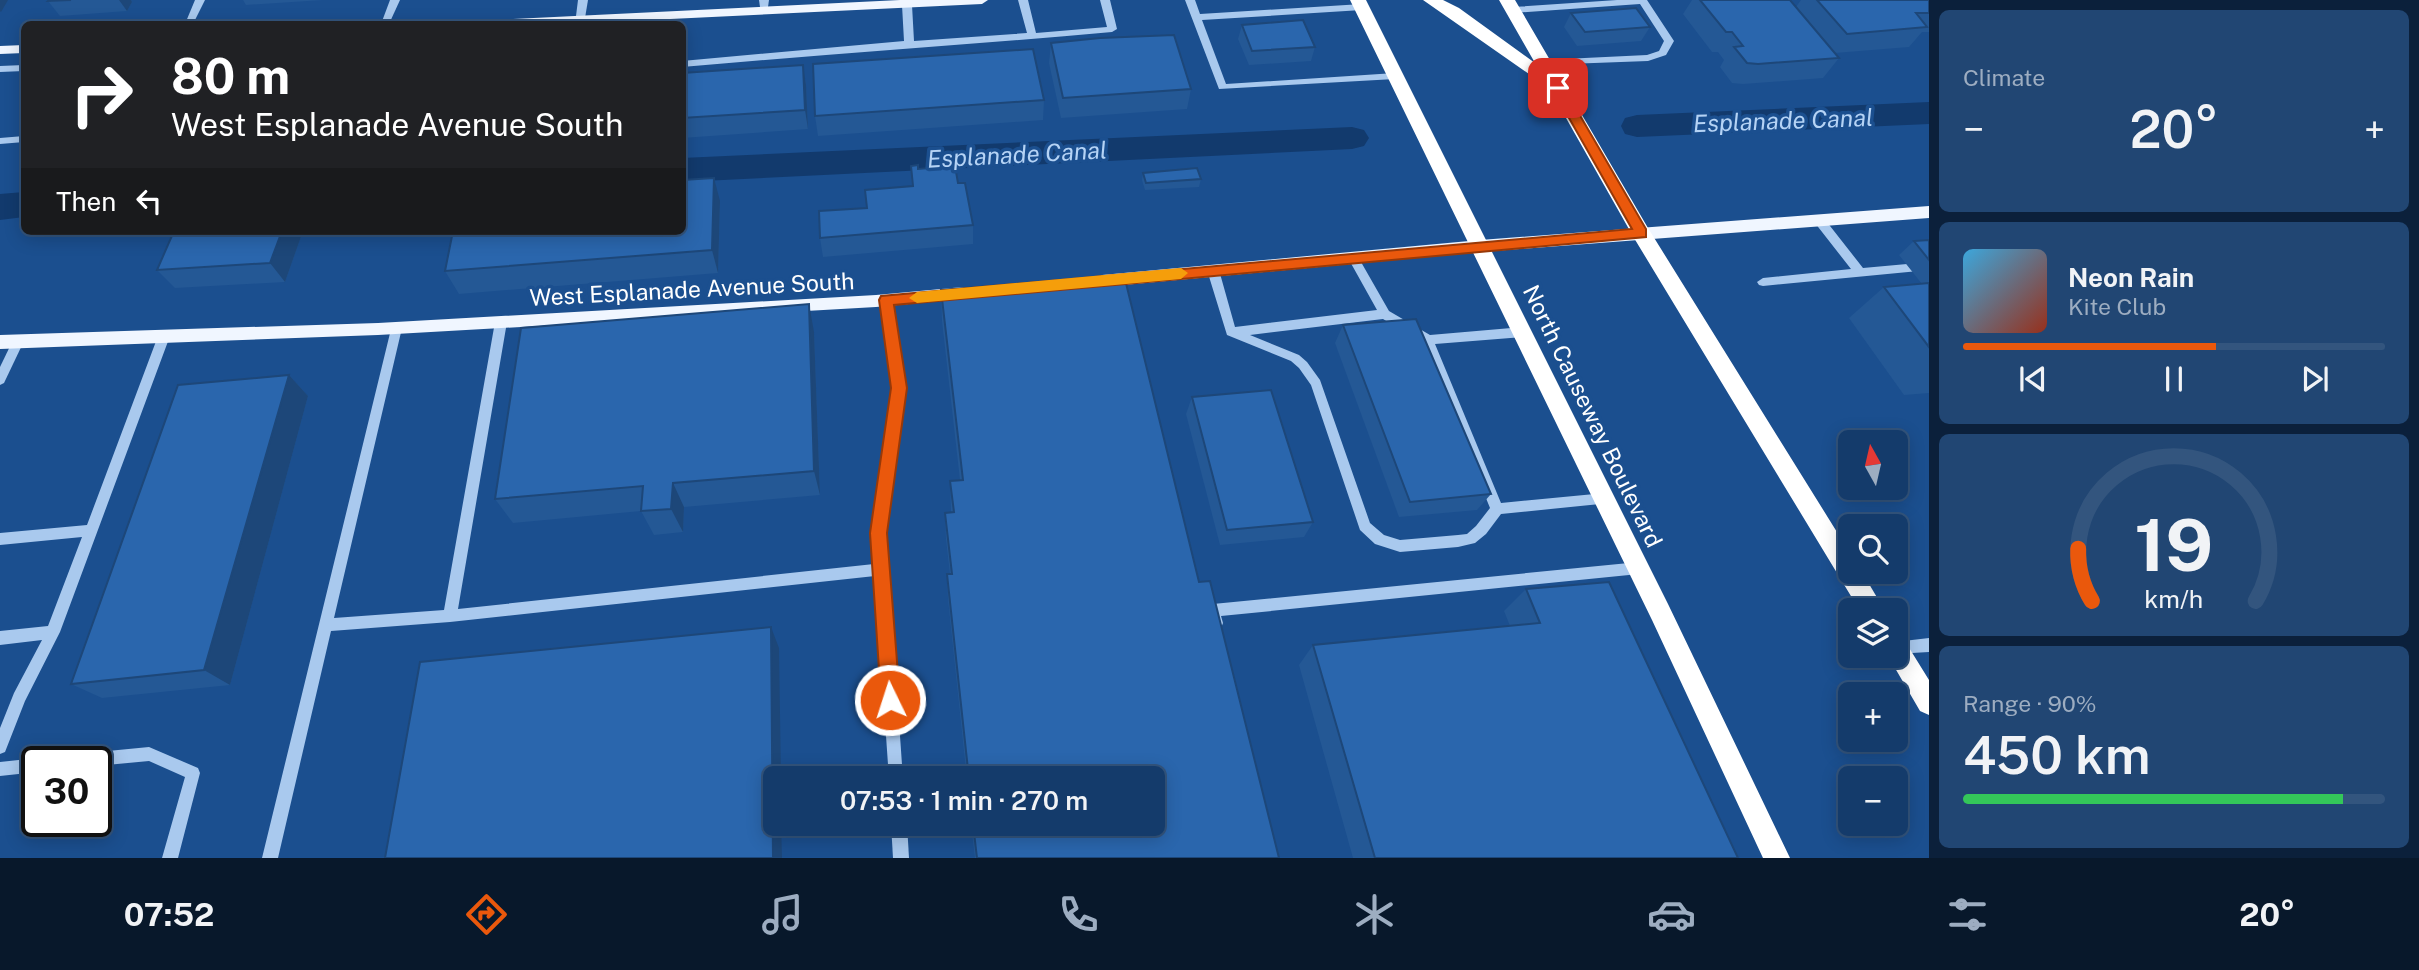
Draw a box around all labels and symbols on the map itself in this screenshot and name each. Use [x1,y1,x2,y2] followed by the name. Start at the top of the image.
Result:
[1528,58,1588,118] pin
[1693,103,1873,137] water label: Esplanade Canal
[926,135,1108,173] water label: Esplanade Canal
[529,267,855,311] street label: West Esplanade Avenue South
[1518,280,1668,552] street label: North Causeway Boulevard
[1838,430,1908,500] north arrow
[853,663,927,737] position arrow
[21,746,112,837] speed limit sign: 30

